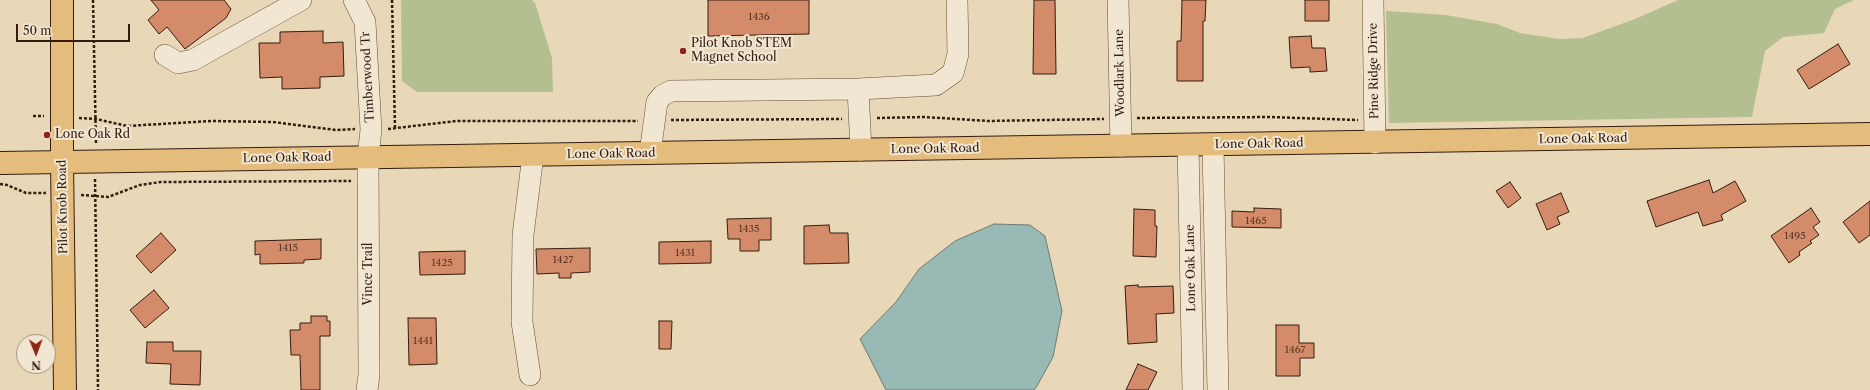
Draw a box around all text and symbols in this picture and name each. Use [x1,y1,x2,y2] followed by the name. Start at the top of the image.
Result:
[748,11,770,23] house number: 1436
[18,16,132,42] scale bar
[23,23,52,38] text: 50 m
[1366,23,1382,119] street label: Pine Ridge Drive
[1112,29,1128,117] street label: Woodlark Lane
[358,31,378,123] street label: Timberwood Tr
[691,37,792,65] place label: Pilot Knob STEM Magnet School
[678,46,688,56] marker: Pilot Knob STEM Magnet School
[55,128,130,142] place label: Lone Oak Rd
[42,130,52,140] marker: Lone Oak Rd
[1538,131,1628,147] street label: Lone Oak Road
[1214,136,1304,152] street label: Lone Oak Road
[890,141,980,157] street label: Lone Oak Road
[566,146,656,162] street label: Lone Oak Road
[242,150,332,166] street label: Lone Oak Road
[55,160,71,254] street label: Pilot Knob Road
[1245,215,1267,227] house number: 1465
[739,223,759,235] house number: 1435
[1183,224,1199,312] street label: Lone Oak Lane
[1784,230,1806,242] house number: 1495
[278,242,298,254] house number: 1415
[362,243,376,305] street label: Vince Trail
[675,247,695,259] house number: 1431
[553,254,573,266] house number: 1427
[431,257,453,269] house number: 1425
[16,334,56,374] north arrow
[413,335,433,347] house number: 1441
[1285,344,1305,356] house number: 1467
[31,358,41,372] text: N

